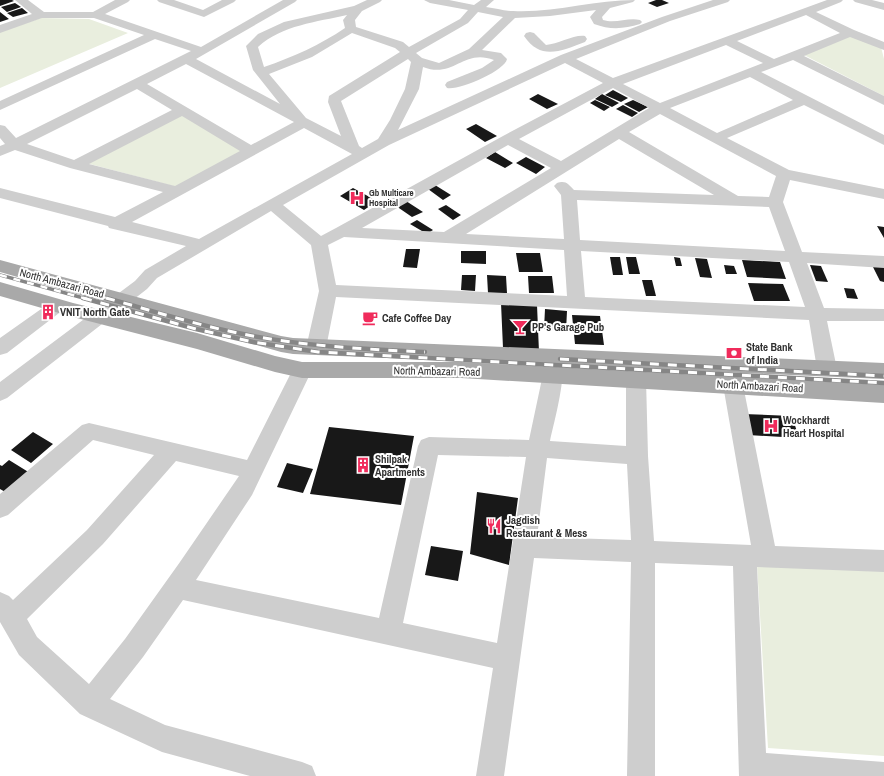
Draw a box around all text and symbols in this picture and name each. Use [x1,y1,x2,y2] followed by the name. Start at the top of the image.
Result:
[369,187,414,209] place label: Gb Multicare Hospital
[348,189,366,207] hospital icon: Gb Multicare Hospital
[18,265,106,301] street label: North Ambazari Road
[39,303,57,321] building icon: VNIT North Gate
[60,305,130,319] place label: VNIT North Gate
[361,309,379,327] cafe icon: Cafe Coffee Day
[382,311,451,325] place label: Cafe Coffee Day
[511,318,529,336] bar icon: PP's Garage Pub
[532,320,605,334] place label: PP's Garage Pub
[746,340,794,367] place label: State Bank of India
[725,344,743,362] bank icon: State Bank of India
[394,363,480,379] street label: North Ambazari Road
[716,377,804,395] street label: North Ambazari Road
[783,413,844,440] place label: Wockhardt Heart Hospital
[762,417,780,435] hospital icon: Wockhardt Heart Hospital
[375,452,425,479] place label: Shilpak Apartments
[354,456,372,474] building icon: Shilpak Apartments
[506,513,587,540] place label: Jagdish Restaurant & Mess
[485,517,503,535] restaurant icon: Jagdish Restaurant & Mess

